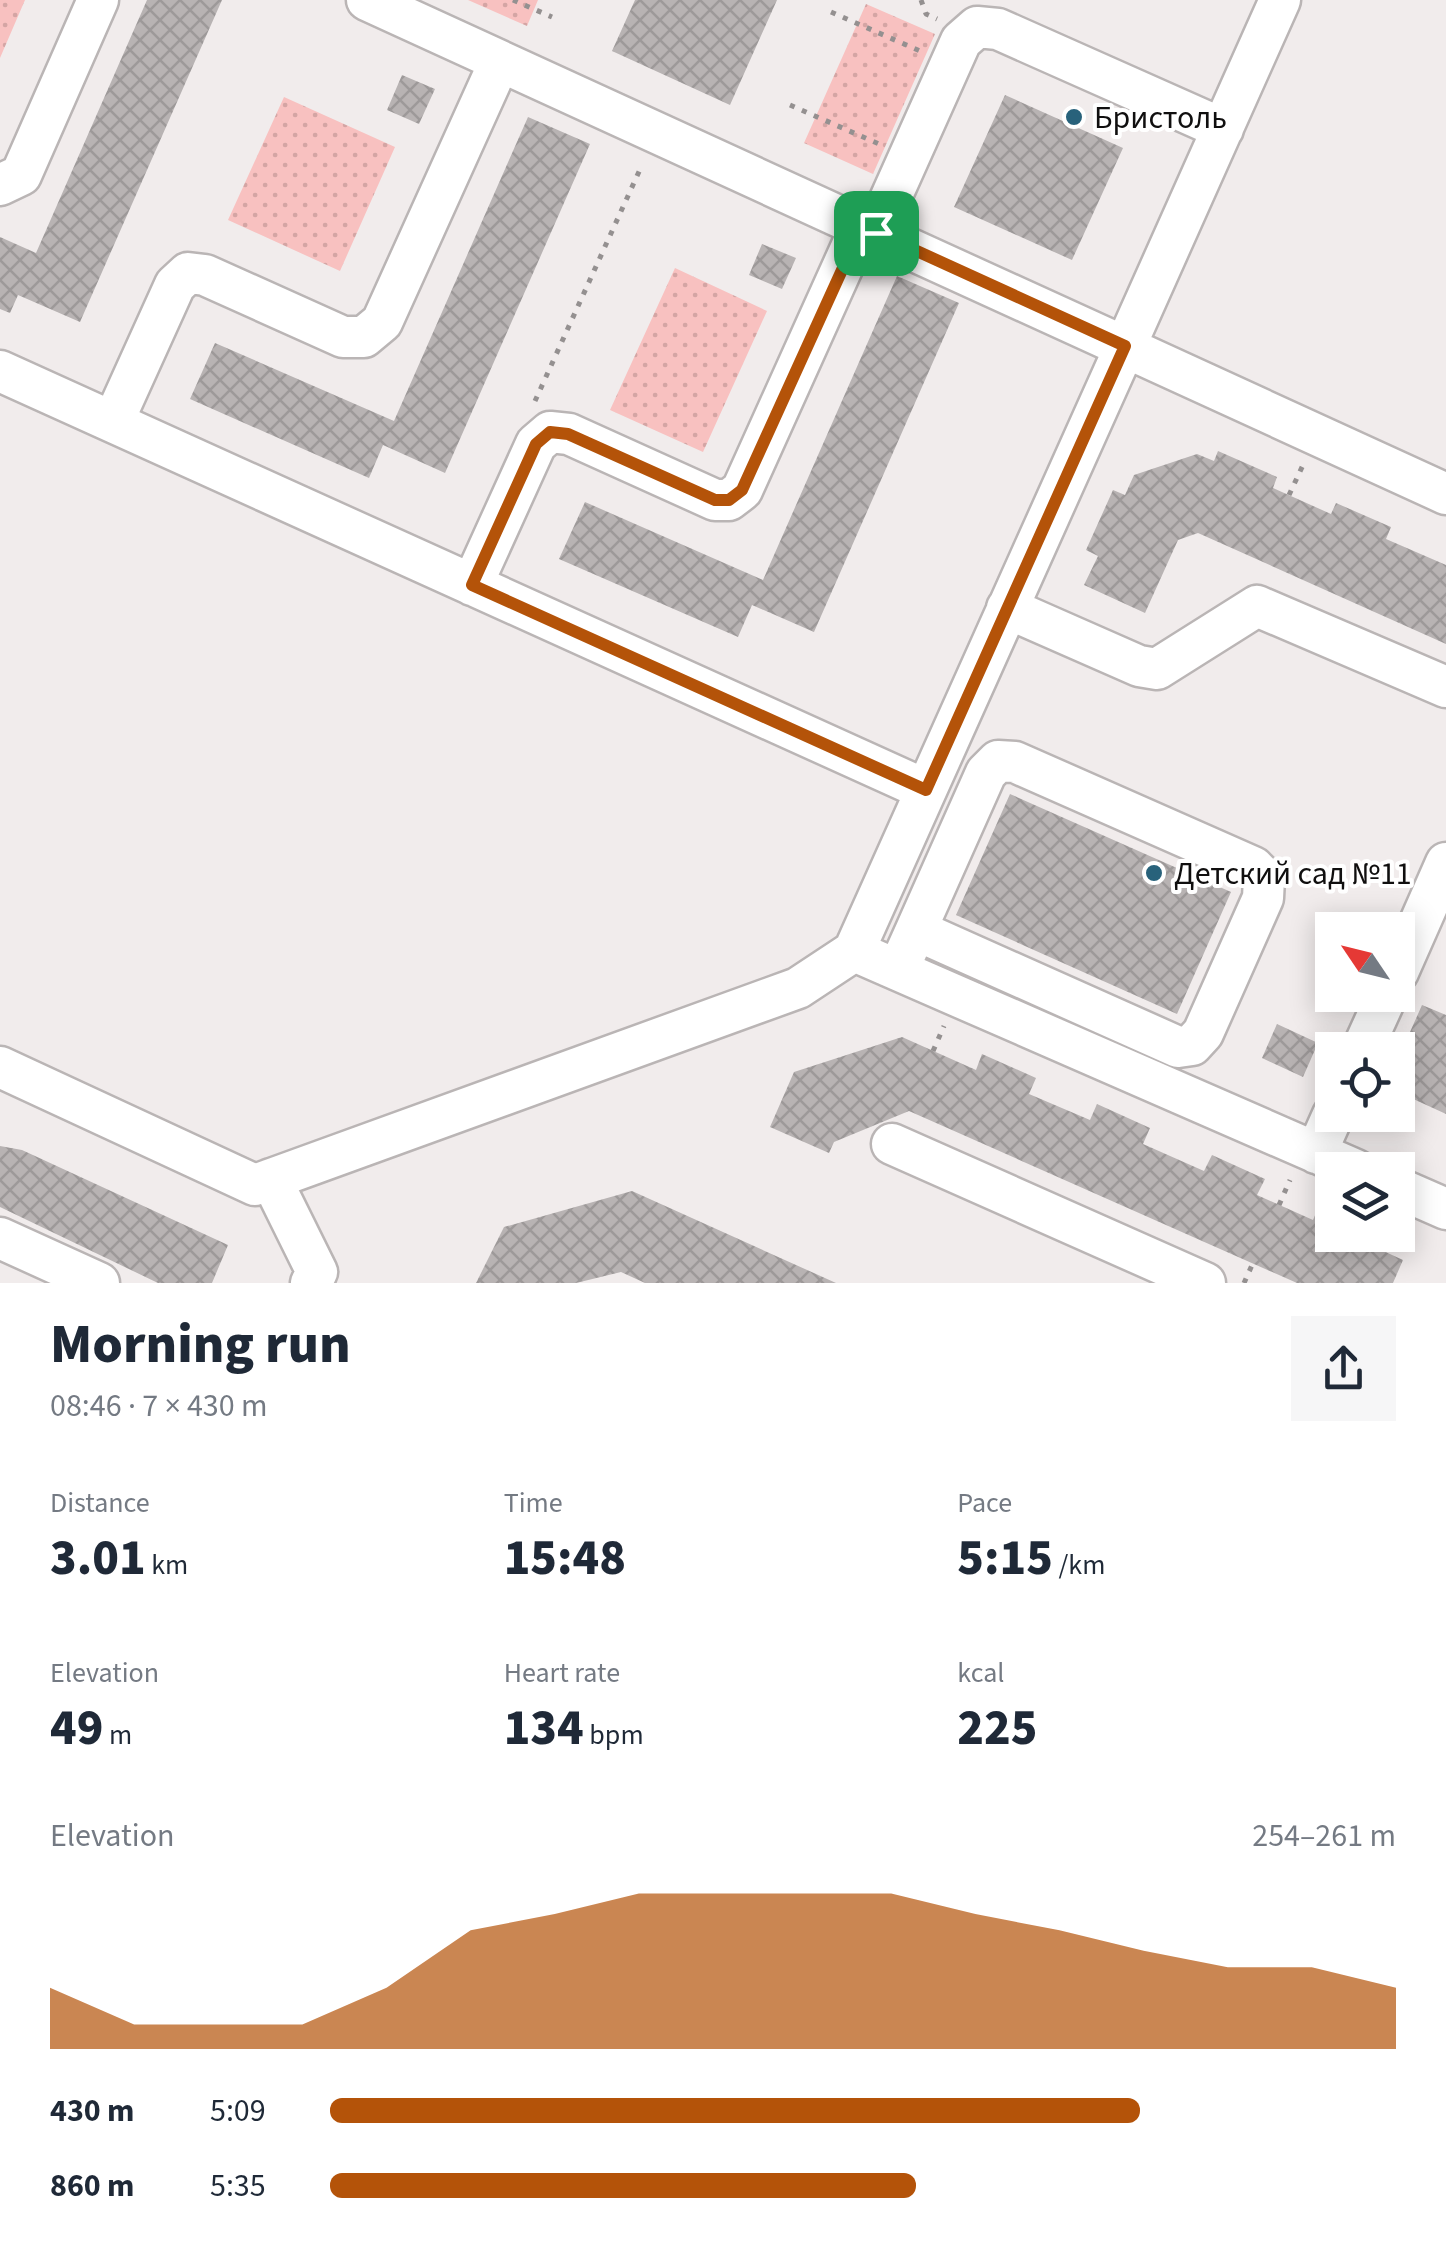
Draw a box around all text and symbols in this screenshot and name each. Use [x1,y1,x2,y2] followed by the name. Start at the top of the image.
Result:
[1094,95,1227,141] place label: Бристоль
[1063,106,1085,128] marker: Бристоль
[834,191,919,276] pin
[849,206,904,261] icon: arrive
[1174,851,1412,897] place label: Детский сад №11
[1143,862,1165,884] marker: Детский сад №11
[1315,912,1415,1012] north arrow
[1315,912,1415,1252] map controls
[1315,1032,1415,1132] button: locate
[1315,1152,1415,1252] button: layers
[50,1306,351,1384] text: Morning run
[1291,1316,1396,1421] button: share
[50,1383,268,1429] text: 08:46 · 7 × 430 m
[50,1483,150,1523] text: Distance
[504,1483,563,1523] text: Time
[957,1483,1012,1523] text: Pace
[50,1523,146,1594] text: 3.01
[504,1523,626,1594] text: 15:48
[957,1523,1053,1594] text: 5:15
[146,1545,188,1585] text: km
[1053,1545,1105,1585] text: /km
[50,1653,159,1693] text: Elevation
[504,1653,620,1693] text: Heart rate
[957,1653,1004,1693] text: kcal
[50,1693,103,1764] text: 49
[504,1693,584,1764] text: 134
[957,1693,1037,1764] text: 225
[103,1715,132,1755] text: m
[584,1715,644,1755] text: bpm
[50,1813,175,1859] text: Elevation
[1252,1813,1396,1859] text: 254–261 m
[50,2088,135,2134] text: 430 m
[210,2088,266,2134] text: 5:09
[50,2163,135,2209] text: 860 m
[210,2163,266,2209] text: 5:35

